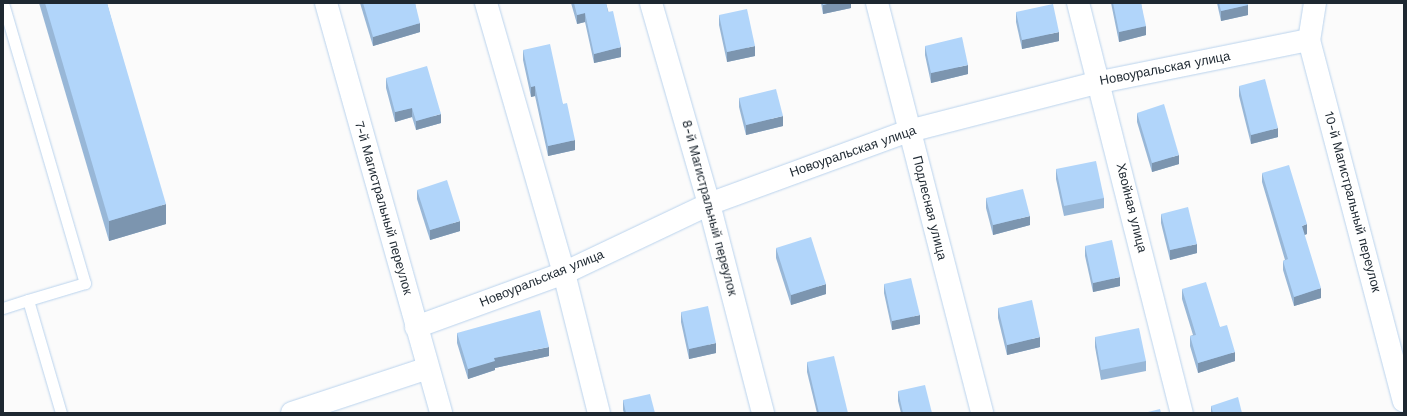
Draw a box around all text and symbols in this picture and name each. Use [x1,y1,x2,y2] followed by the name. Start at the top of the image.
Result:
[1098,49,1232,89] street label: Новоуральская улица
[1320,110,1384,294] street label: 10-й Магистральный переулок
[678,118,740,298] street label: 8-й Магистральный переулок
[351,119,415,297] street label: 7-й Магистральный переулок
[788,123,918,181] street label: Новоуральская улица
[909,154,949,262] street label: Подлесная улица
[1112,162,1150,254] street label: Хвойная улица
[478,247,606,311] street label: Новоуральская улица

